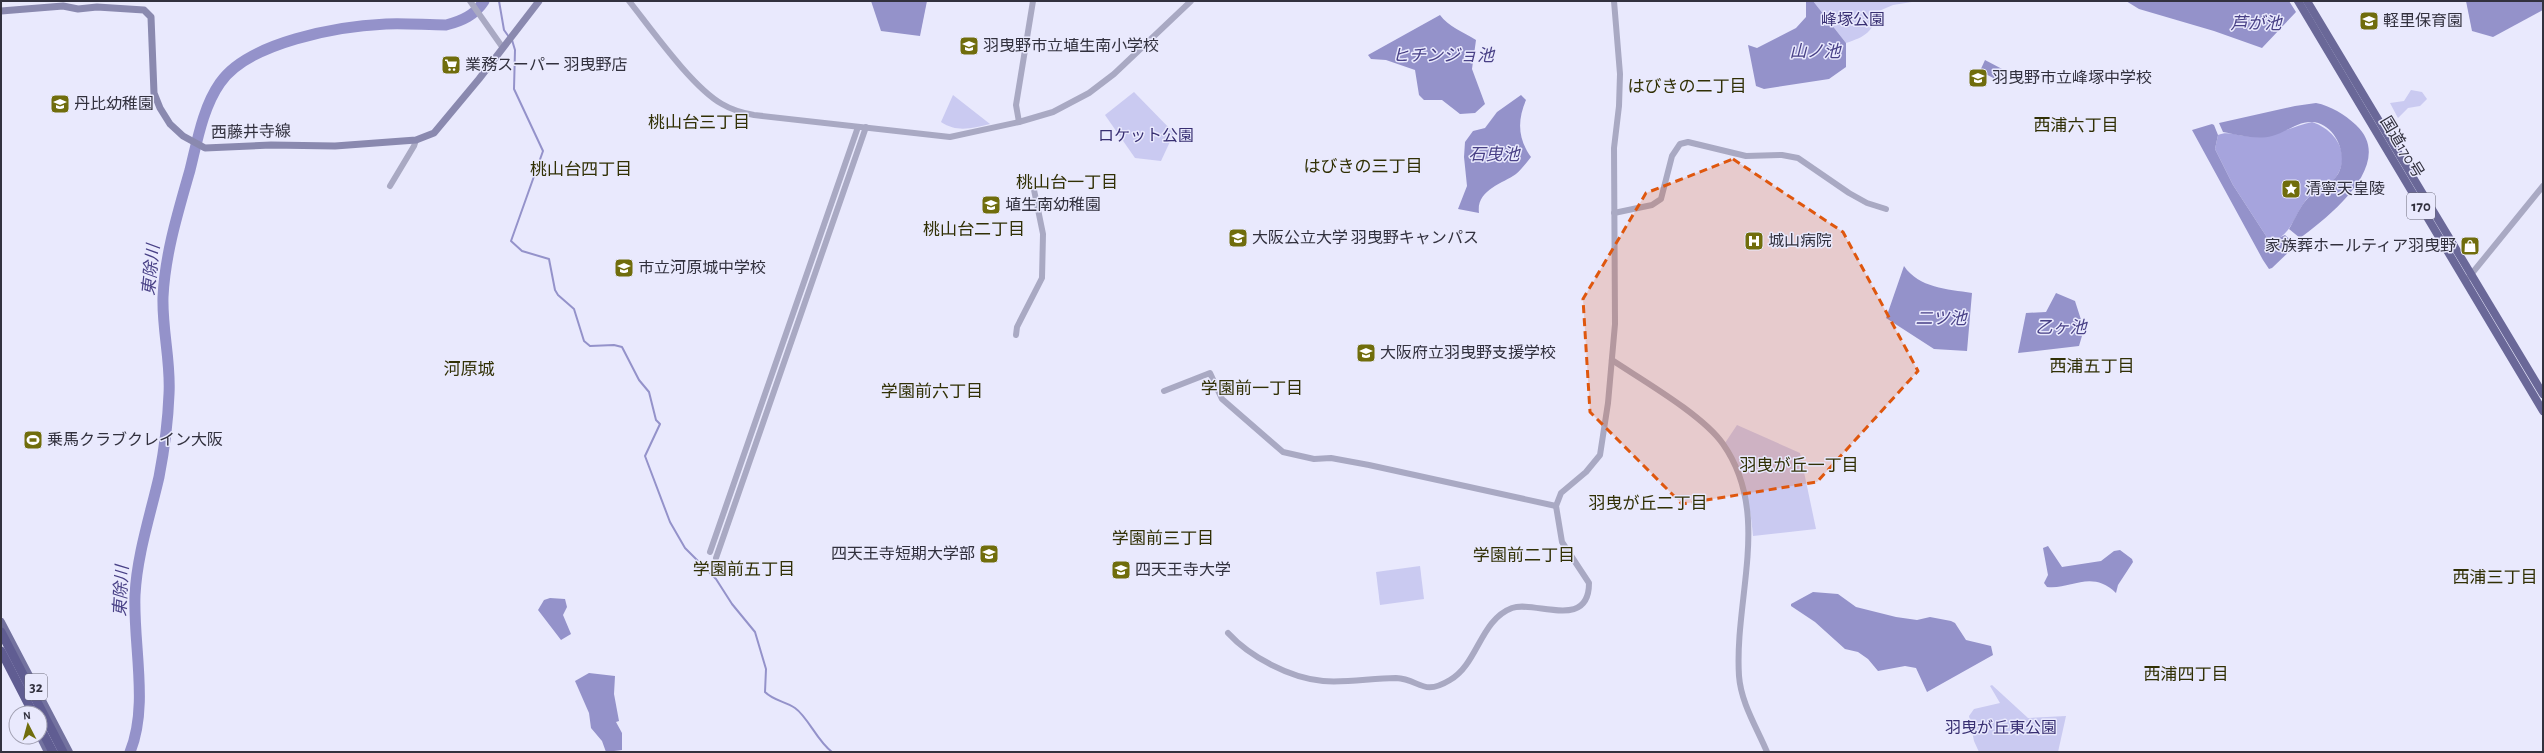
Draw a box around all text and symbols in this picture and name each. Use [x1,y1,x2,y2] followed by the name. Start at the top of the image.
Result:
[2358,10,2380,32] school or university icon: 軽里保育園
[1821,11,1885,28] park label: 峰塚公園
[2383,12,2463,29] place label: 軽里保育園
[2231,14,2284,32] water label: 芦が池
[958,35,980,57] school or university icon: 羽曳野市立埴生南小学校
[983,37,1159,54] place label: 羽曳野市立埴生南小学校
[1790,42,1842,60] water label: 山ノ池
[1392,46,1496,64] water label: ヒチンジョ池
[440,54,462,76] supermarket icon: 業務スーパー 羽曳野店
[465,56,627,73] place label: 業務スーパー 羽曳野店
[1967,67,1989,89] school or university icon: 羽曳野市立峰塚中学校
[1992,69,2152,86] place label: 羽曳野市立峰塚中学校
[1628,77,1747,95] district label: はびきの二丁目
[49,93,71,115] school or university icon: 丹比幼稚園
[74,95,154,112] place label: 丹比幼稚園
[648,113,750,131] district label: 桃山台三丁目
[2377,113,2427,181] street label: 国道170号
[2034,116,2119,134] district label: 西浦六丁目
[211,122,291,141] street label: 西藤井寺線
[1098,127,1194,144] park label: ロケット公園
[1469,145,1521,163] water label: 石曳池
[1304,157,1423,175] district label: はびきの三丁目
[530,160,632,178] district label: 桃山台四丁目
[1016,173,1118,191] district label: 桃山台一丁目
[2280,178,2302,200] place icon: 清寧天皇陵
[2305,180,2385,197] place label: 清寧天皇陵
[2407,193,2435,219] road number: 170
[980,194,1002,216] school or university icon: 埴生南幼稚園
[1005,196,1101,213] place label: 埴生南幼稚園
[923,220,1025,238] district label: 桃山台二丁目
[1227,227,1249,249] school or university icon: 大阪公立大学 羽曳野キャンパス
[1252,229,1479,246] place label: 大阪公立大学 羽曳野キャンパス
[1743,230,1765,252] hospital icon: 城山病院
[1768,232,1832,249] place label: 城山病院
[2459,235,2481,257] shop icon: 家族葬ホールティア羽曳野
[2265,237,2456,254] place label: 家族葬ホールティア羽曳野
[139,242,162,296] water label: 東除川
[613,257,635,279] school or university icon: 市立河原城中学校
[638,259,766,276] place label: 市立河原城中学校
[1916,309,1968,327] water label: 二ツ池
[2036,318,2089,336] water label: 乙ヶ池
[1355,342,1377,364] school or university icon: 大阪府立羽曳野支援学校
[1380,344,1556,361] place label: 大阪府立羽曳野支援学校
[2050,357,2135,375] district label: 西浦五丁目
[444,360,495,378] district label: 河原城
[1201,379,1303,397] district label: 学園前一丁目
[881,382,983,400] district label: 学園前六丁目
[22,429,44,451] sports icon: 乗馬クラブクレイン大阪
[47,431,223,448] place label: 乗馬クラブクレイン大阪
[1740,456,1859,474] district label: 羽曳が丘一丁目
[1589,494,1708,512] district label: 羽曳が丘二丁目
[1112,529,1214,547] district label: 学園前三丁目
[978,543,1000,565] school or university icon: 四天王寺短期大学部
[831,545,975,562] place label: 四天王寺短期大学部
[1473,546,1575,564] district label: 学園前二丁目
[1110,559,1132,581] school or university icon: 四天王寺大学
[693,560,795,578] district label: 学園前五丁目
[1135,561,1231,578] place label: 四天王寺大学
[110,563,131,617] water label: 東除川
[2453,568,2538,586] district label: 西浦三丁目
[2144,665,2229,683] district label: 西浦四丁目
[25,674,47,700] road number: 32
[8,705,48,745] north arrow
[23,710,31,721] text: N
[1945,719,2057,736] park label: 羽曳が丘東公園

